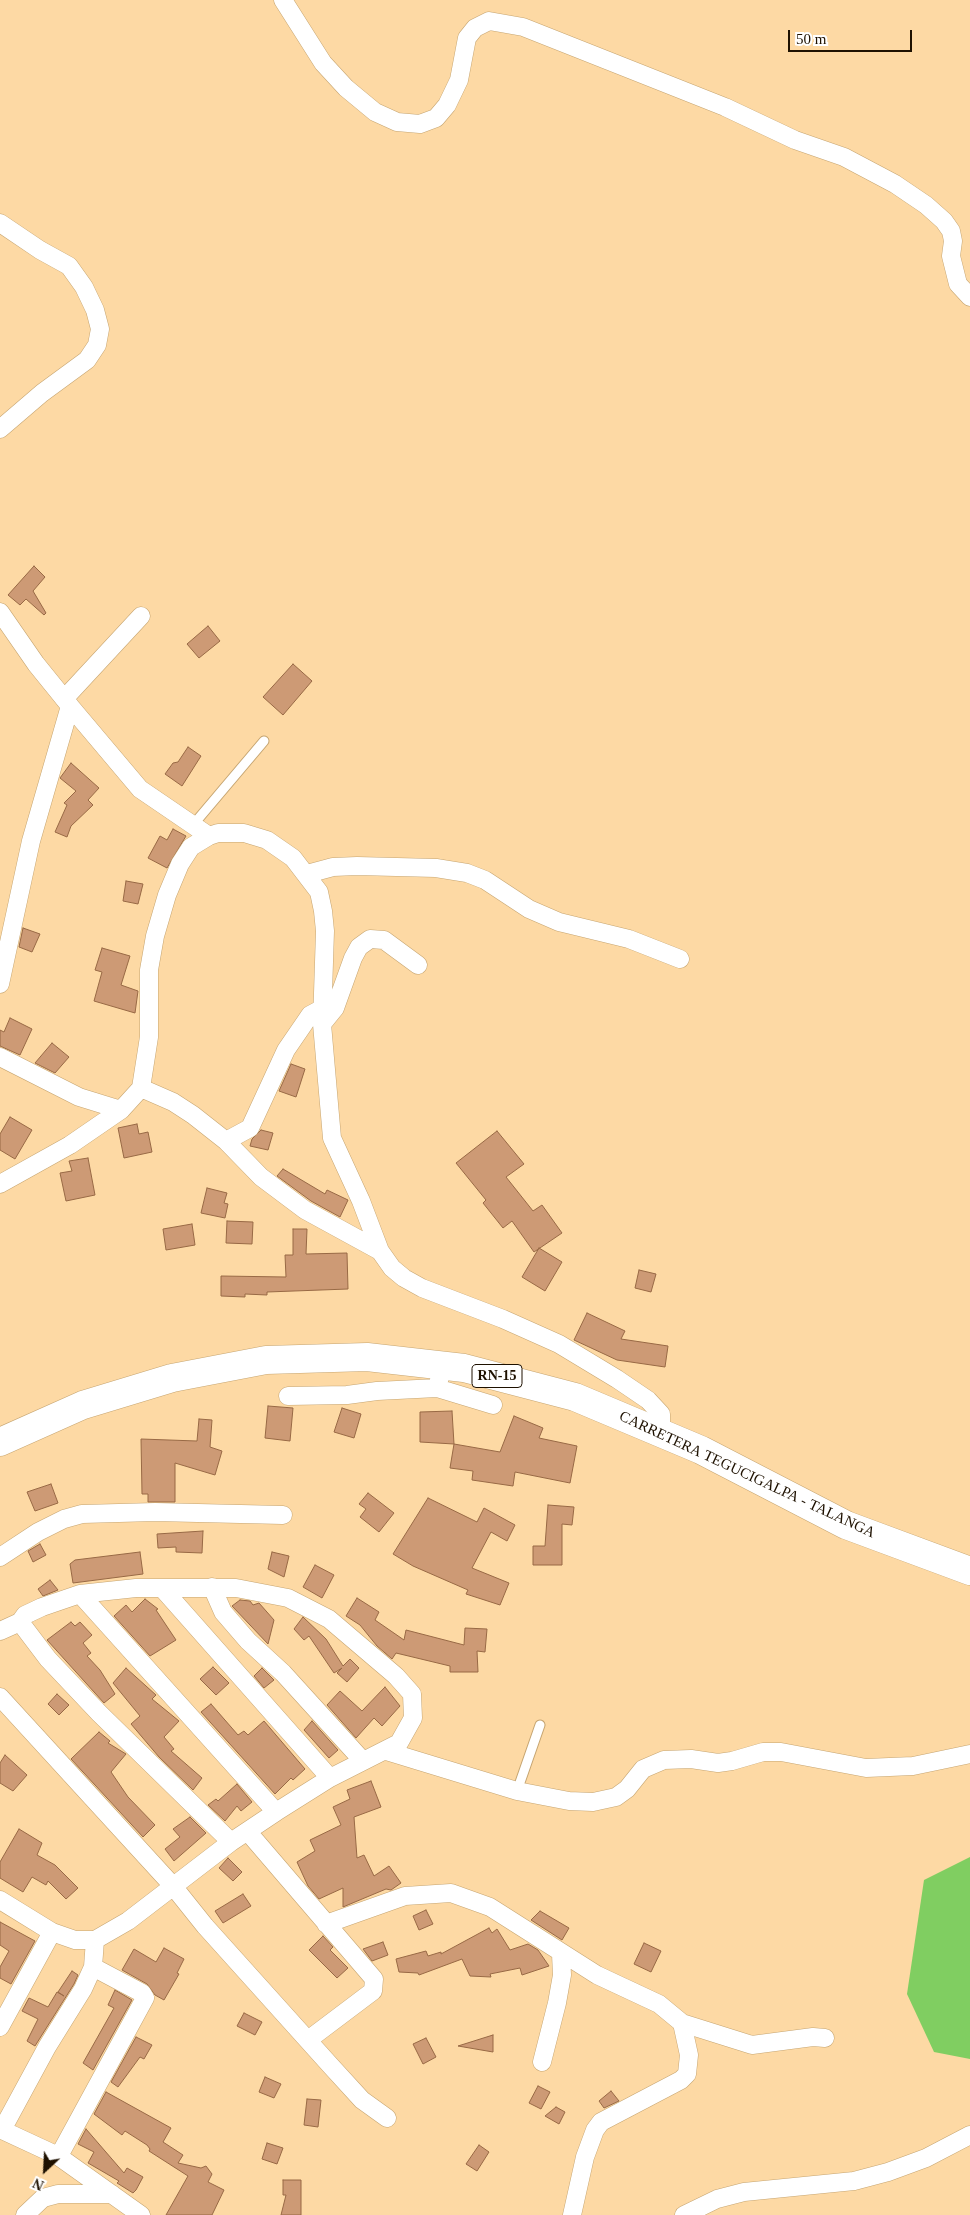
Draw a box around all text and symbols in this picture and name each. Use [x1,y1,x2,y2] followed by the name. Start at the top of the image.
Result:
[790,20,914,52] scale bar
[796,31,826,47] text: 50 m
[472,1364,522,1388] road number: RN-15
[616,1408,878,1542] street label: CARRETERA TEGUCIGALPA - TALANGA
[20,2145,70,2195] north arrow
[31,2175,46,2193] text: N

